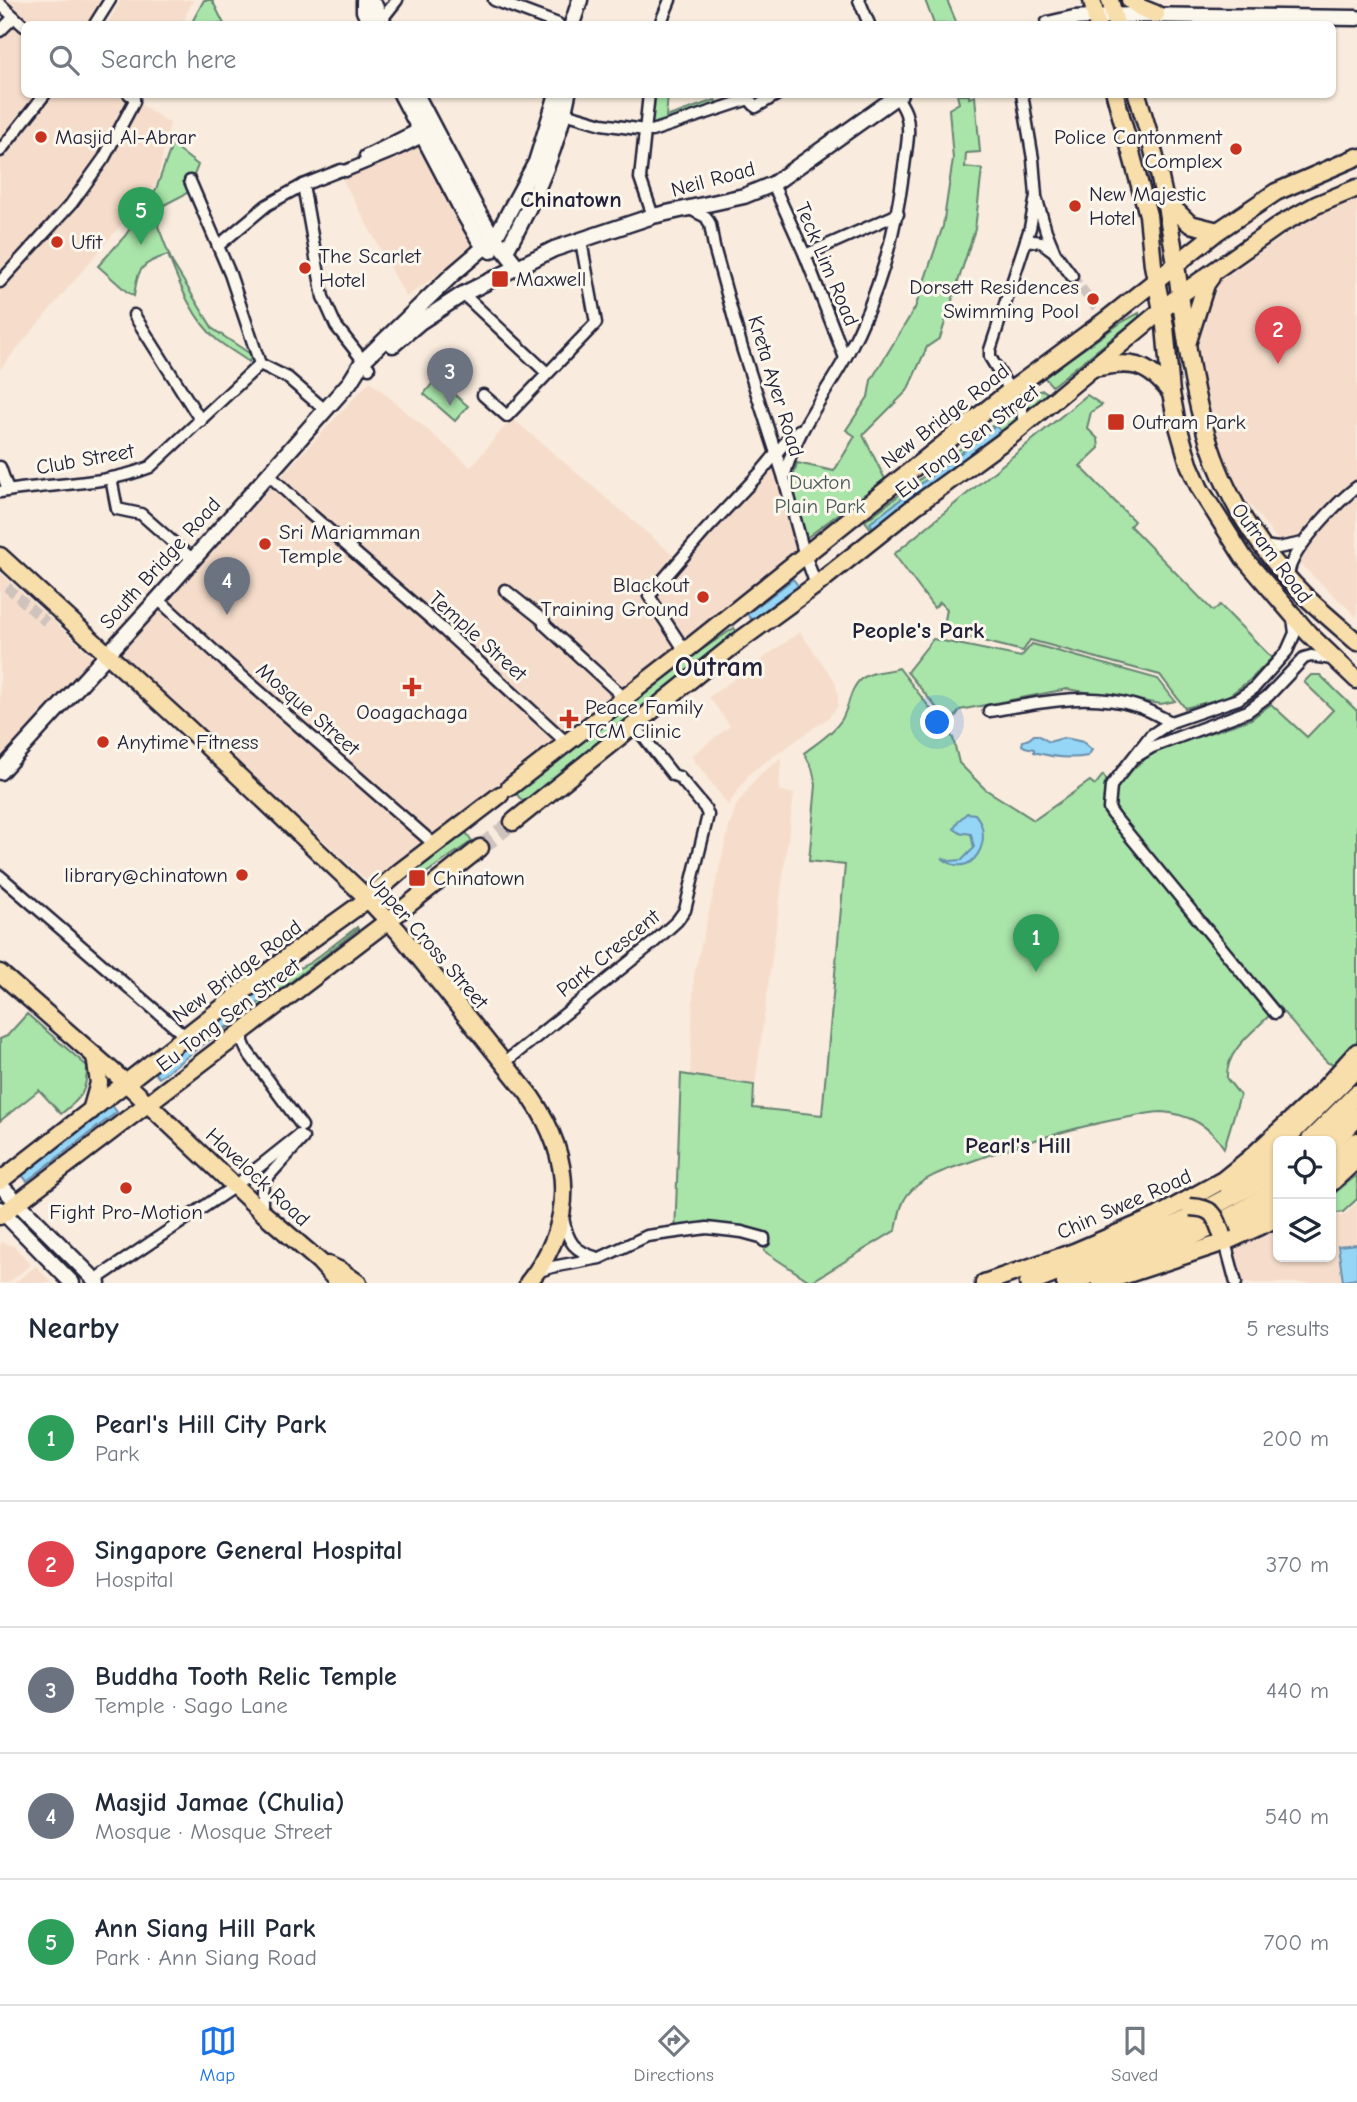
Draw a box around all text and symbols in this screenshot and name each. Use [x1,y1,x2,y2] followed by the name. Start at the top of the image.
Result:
[21,21,1336,98] search box
[45,41,83,79] icon: search
[101,45,236,75] text: Search here
[55,125,197,149] place label: Masjid Al-Abrar
[1054,125,1223,173] place label: Police Cantonment Complex
[33,129,49,145] marker: Masjid Al-Abrar
[1228,141,1244,157] marker: Police Cantonment Complex
[668,156,758,202] street label: Neil Road
[1089,182,1206,230] place label: New Majestic Hotel
[520,186,622,213] district label: Chinatown
[118,187,164,245] pin: 5
[1067,198,1083,214] marker: New Majestic Hotel
[790,199,864,329] street label: Teck Lim Road
[71,230,103,254] place label: Ufit
[49,234,65,250] marker: Ufit
[319,244,422,292] place label: The Scarlet Hotel
[297,260,313,276] marker: The Scarlet Hotel
[516,267,586,291] place label: Maxwell
[490,269,510,289] marker: Maxwell
[909,275,1079,323] place label: Dorsett Residences Swimming Pool
[1085,291,1101,307] marker: Dorsett Residences Swimming Pool
[1255,306,1301,364] pin: 2
[743,313,809,459] street label: Kreta Ayer Road
[427,348,473,406] pin: 3
[876,359,1014,473] street label: New Bridge Road
[890,379,1044,503] street label: Eu Tong Sen Street
[1132,410,1246,434] place label: Outram Park
[1106,412,1126,432] marker: Outram Park
[34,438,137,479] street label: Club Street
[775,470,865,518] park label: Duxton Plain Park
[95,492,225,634] street label: South Bridge Road
[1227,498,1317,608] street label: Outram Road
[279,520,420,568] place label: Sri Mariamman Temple
[257,536,273,552] marker: Sri Mariamman Temple
[204,557,250,615] pin: 4
[541,573,690,621] place label: Blackout Training Ground
[424,586,532,687] street label: Temple Street
[695,589,711,605] marker: Blackout Training Ground
[852,617,984,644] district label: People's Park
[675,651,763,683] district label: Outram
[251,658,365,761] street label: Mosque Street
[402,677,422,697] marker: Ooagachaga
[585,695,703,743] place label: Peace Family TCM Clinic
[356,700,468,724] place label: Ooagachaga
[920,705,954,739] your location
[559,709,579,729] marker: Peace Family TCM Clinic
[117,730,258,754] place label: Anytime Fitness
[95,734,111,750] marker: Anytime Fitness
[64,863,228,887] place label: library@chinatown
[433,866,525,890] place label: Chinatown
[234,867,250,883] marker: library@chinatown
[363,868,494,1014] street label: Upper Cross Street
[407,868,427,888] marker: Chinatown
[552,904,665,1002] street label: Park Crescent
[1013,914,1059,972] pin: 1
[168,915,306,1027] street label: New Bridge Road
[151,953,305,1077] street label: Eu Tong Sen Street
[201,1123,315,1231] street label: Havelock Road
[965,1132,1071,1159] district label: Pearl's Hill
[1273,1136,1336,1262] map controls
[1273,1136,1336,1199] button: locate
[1053,1164,1195,1244] street label: Chin Swee Road
[118,1180,134,1196] marker: Fight Pro-Motion
[1273,1199,1336,1262] button: layers
[49,1200,203,1224] place label: Fight Pro-Motion
[28,1311,119,1346] text: Nearby
[1246,1315,1329,1342] text: 5 results
[95,1410,326,1440] text: Pearl's Hill City Park
[46,1425,56,1452] text: 1
[1262,1425,1329,1452] text: 200 m
[95,1440,139,1467] text: Park
[95,1536,402,1566] text: Singapore General Hospital
[45,1551,57,1578] text: 2
[1266,1551,1329,1578] text: 370 m
[95,1566,173,1593] text: Hospital
[95,1662,397,1692] text: Buddha Tooth Relic Temple
[45,1677,57,1704] text: 3
[1266,1677,1329,1704] text: 440 m
[95,1692,288,1719] text: Temple · Sago Lane
[95,1788,345,1818] text: Masjid Jamae (Chulia)
[46,1803,56,1830] text: 4
[1265,1803,1329,1830] text: 540 m
[95,1818,332,1845] text: Mosque · Mosque Street
[95,1914,315,1944] text: Ann Siang Hill Park
[45,1929,57,1956] text: 5
[1263,1929,1329,1956] text: 700 m
[95,1944,317,1971] text: Park · Ann Siang Road
[199,2022,237,2086] tab: Map
[634,2022,714,2086] tab: Directions
[1111,2022,1158,2086] tab: Saved

